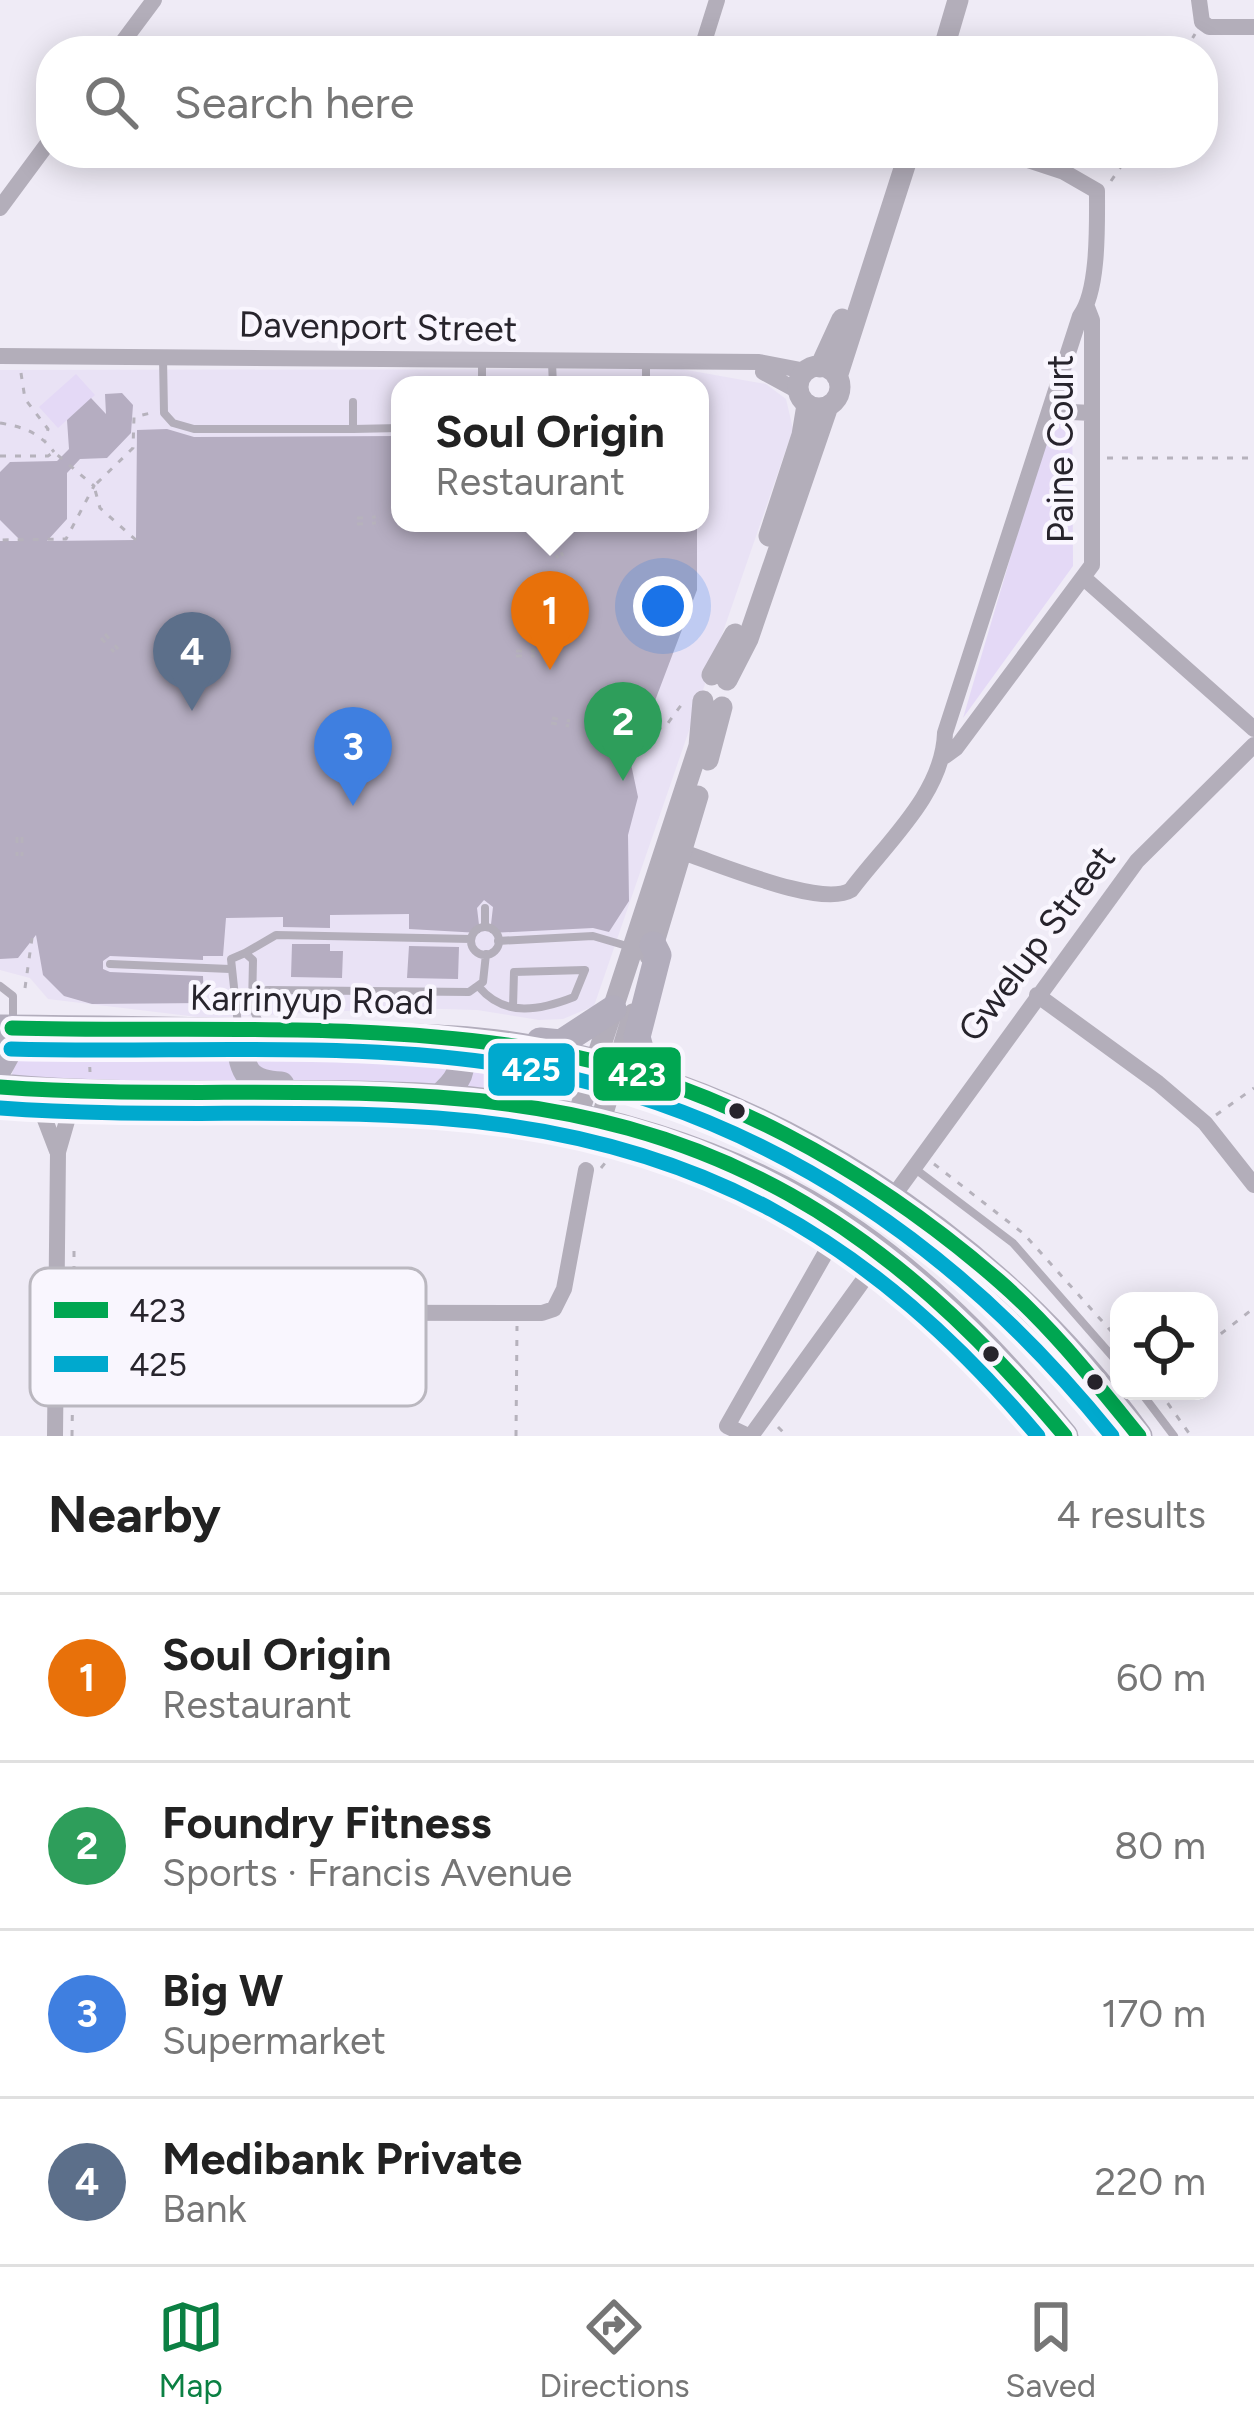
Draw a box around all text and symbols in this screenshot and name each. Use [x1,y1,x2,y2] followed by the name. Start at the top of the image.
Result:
[36,36,1218,168] search box
[78,69,144,135] icon: search
[174,75,414,129] text: Search here
[238,303,518,350] street label: Davenport Street
[1039,355,1082,543] street label: Paine Court
[391,376,709,532] popup
[435,404,665,458] text: Soul Origin
[435,458,625,505] text: Restaurant
[511,571,589,670] pin: 1
[633,576,693,636] your location
[153,612,231,711] pin: 4
[584,682,662,781] pin: 2
[314,707,392,806] pin: 3
[949,837,1124,1050] street label: Gwelup Street
[189,976,435,1023] street label: Karrinyup Road
[486,1041,577,1098] line badge: 425
[591,1045,683,1103] line badge: 423
[501,1050,561,1089] text: 425
[608,1055,666,1094] text: 423
[726,1100,748,1122] unlabelled marker
[30,1268,426,1406] legend
[129,1291,186,1330] text: 423
[1110,1292,1218,1400] map controls
[1110,1292,1218,1400] button: locate
[980,1343,1002,1365] unlabelled marker
[129,1345,187,1384] text: 425
[1084,1371,1106,1393] unlabelled marker
[48,1484,221,1545] text: Nearby
[1056,1491,1206,1538] text: 4 results
[162,1627,391,1681] text: Soul Origin
[79,1654,95,1701] text: 1
[1116,1654,1206,1701] text: 60 m
[162,1681,352,1728] text: Restaurant
[162,1795,491,1849] text: Foundry Fitness
[76,1822,98,1869] text: 2
[1114,1822,1206,1869] text: 80 m
[162,1849,572,1896] text: Sports · Francis Avenue
[162,1963,283,2017] text: Big W
[76,1990,98,2037] text: 3
[1101,1990,1206,2037] text: 170 m
[162,2017,386,2064] text: Supermarket
[162,2131,522,2185] text: Medibank Private
[75,2158,99,2205] text: 4
[1095,2158,1206,2205] text: 220 m
[162,2185,246,2232] text: Bank
[158,2294,224,2405] tab: Map
[539,2294,690,2405] tab: Directions
[1005,2294,1096,2405] tab: Saved

